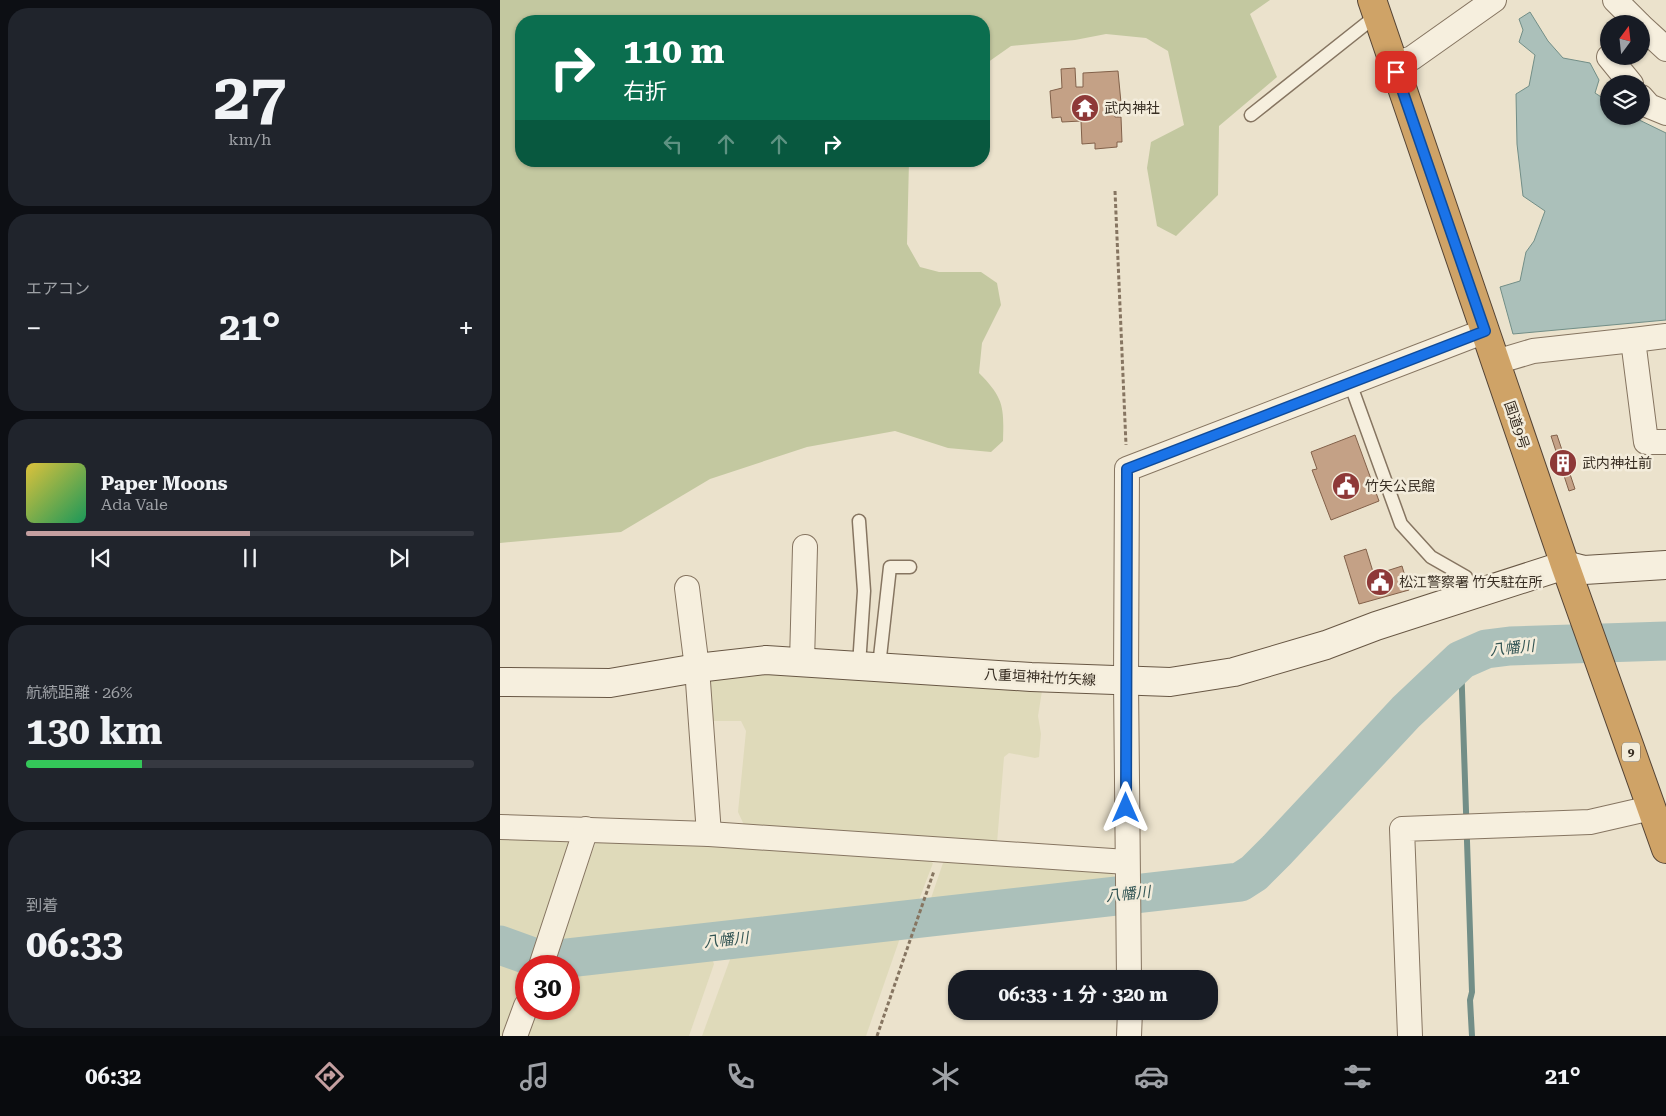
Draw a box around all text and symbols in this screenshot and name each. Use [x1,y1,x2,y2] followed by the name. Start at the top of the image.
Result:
[1600,15,1650,65] north arrow
[1600,15,1650,125] map controls
[623,31,724,72] text: 110 m
[540,35,605,100] icon: right
[1375,51,1417,93] pin
[1382,58,1410,86] icon: arrive
[214,59,286,135] text: 27
[1600,75,1650,125] button: layers
[623,79,667,104] text: 右折
[1070,93,1100,123] temple icon: 武内神社
[1104,100,1160,116] place label: 武内神社
[229,130,271,149] text: km/h
[659,130,687,158] icon: left
[712,130,740,158] icon: ahead
[765,130,793,158] icon: ahead
[818,130,846,158] icon: right
[26,279,90,298] text: エアコン
[219,305,281,349] text: 21°
[26,312,42,345] text: −
[458,312,474,345] text: +
[1501,399,1533,451] street label: 国道9号
[1548,448,1578,478] building icon: 武内神社前
[1582,455,1652,471] place label: 武内神社前
[1331,471,1361,501] public building icon: 竹矢公民館
[101,472,228,495] text: Paper Moons
[1365,478,1435,494] place label: 竹矢公民館
[101,495,168,514] text: Ada Vale
[87,544,115,572] icon: previous
[236,544,264,572] icon: pause
[385,544,413,572] icon: next
[1365,567,1395,597] public building icon: 松江警察署 竹矢駐在所
[1399,574,1543,590] place label: 松江警察署 竹矢駐在所
[1489,636,1537,659] water label: 八幡川
[984,666,1096,688] street label: 八重垣神社竹矢線
[26,683,133,702] text: 航続距離 · 26%
[26,709,162,753] text: 130 km
[1622,742,1640,762] road number: 9
[1099,781,1151,833] position arrow
[1105,882,1153,905] water label: 八幡川
[26,896,58,915] text: 到着
[26,922,123,966] text: 06:33
[703,928,751,951] water label: 八幡川
[515,955,580,1020] speed limit sign: 30
[998,983,1168,1006] text: 06:33 · 1 分 · 320 m
[312,1059,347,1094] icon: directions
[517,1059,552,1094] icon: music
[723,1059,758,1094] icon: phone
[928,1059,963,1094] icon: climate
[1134,1059,1169,1094] icon: car
[1340,1059,1375,1094] icon: filters
[85,1064,141,1089] text: 06:32
[1545,1064,1581,1089] text: 21°

